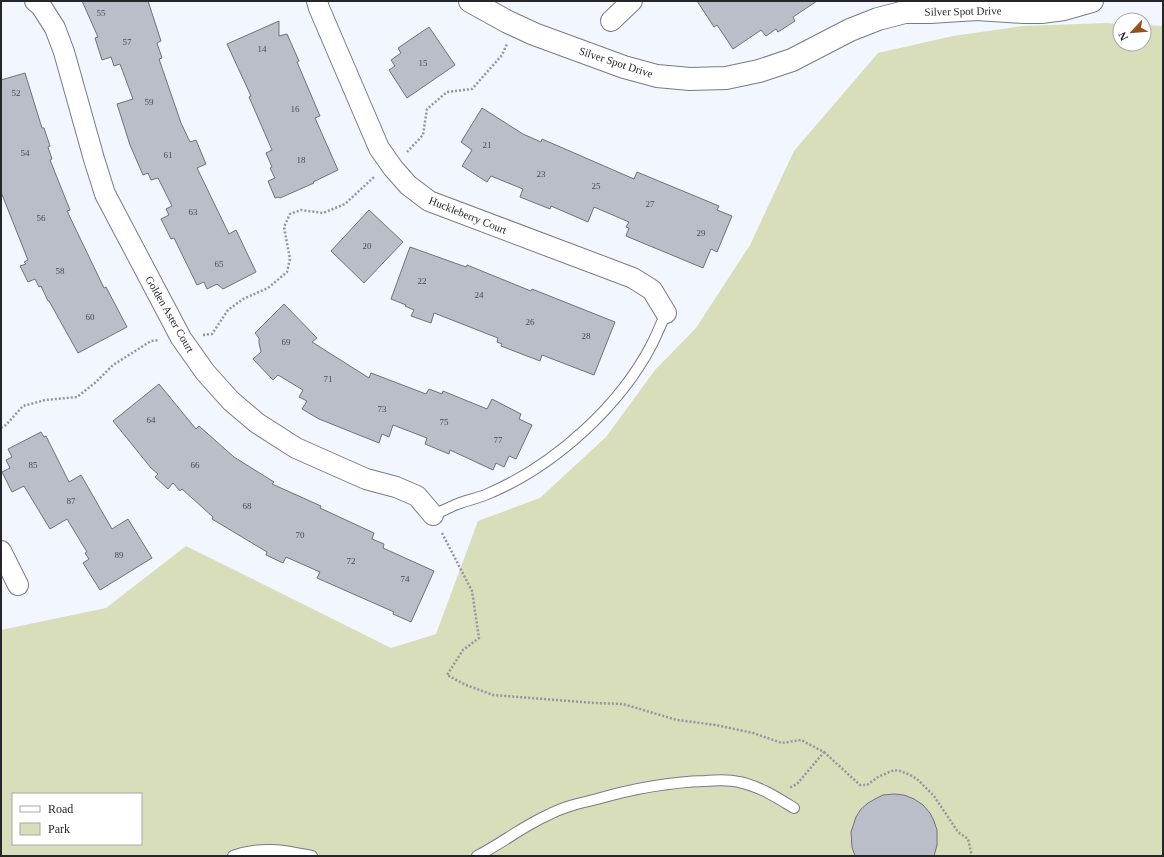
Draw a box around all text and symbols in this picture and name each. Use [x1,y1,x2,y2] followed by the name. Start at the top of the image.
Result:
[924,4,1002,18] street label: Silver Spot Drive
[97,8,106,18] house number: 55
[1112,12,1152,52] north arrow
[1116,30,1130,43] text: N
[123,37,132,47] house number: 57
[258,44,267,54] house number: 14
[578,44,655,80] street label: Silver Spot Drive
[419,58,428,68] house number: 15
[12,88,21,98] house number: 52
[145,97,154,107] house number: 59
[291,104,300,114] house number: 16
[483,140,492,150] house number: 21
[21,148,30,158] house number: 54
[164,150,173,160] house number: 61
[297,155,306,165] house number: 18
[537,169,546,179] house number: 23
[592,181,601,191] house number: 25
[427,194,509,236] street label: Huckleberry Court
[646,199,655,209] house number: 27
[189,207,198,217] house number: 63
[37,213,46,223] house number: 56
[697,228,706,238] house number: 29
[363,241,372,251] house number: 20
[215,259,224,269] house number: 65
[56,266,65,276] house number: 58
[143,274,197,354] street label: Golden Aster Court
[418,276,427,286] house number: 22
[475,290,484,300] house number: 24
[86,312,95,322] house number: 60
[526,317,535,327] house number: 26
[582,331,591,341] house number: 28
[282,337,291,347] house number: 69
[324,374,333,384] house number: 71
[378,404,387,414] house number: 73
[147,415,156,425] house number: 64
[440,417,449,427] house number: 75
[494,435,503,445] house number: 77
[29,460,38,470] house number: 85
[191,460,200,470] house number: 66
[67,496,76,506] house number: 87
[243,501,252,511] house number: 68
[296,530,305,540] house number: 70
[115,550,124,560] house number: 89
[347,556,356,566] house number: 72
[401,574,410,584] house number: 74
[12,793,142,845] legend
[48,802,73,816] text: Road
[48,822,70,836] text: Park

